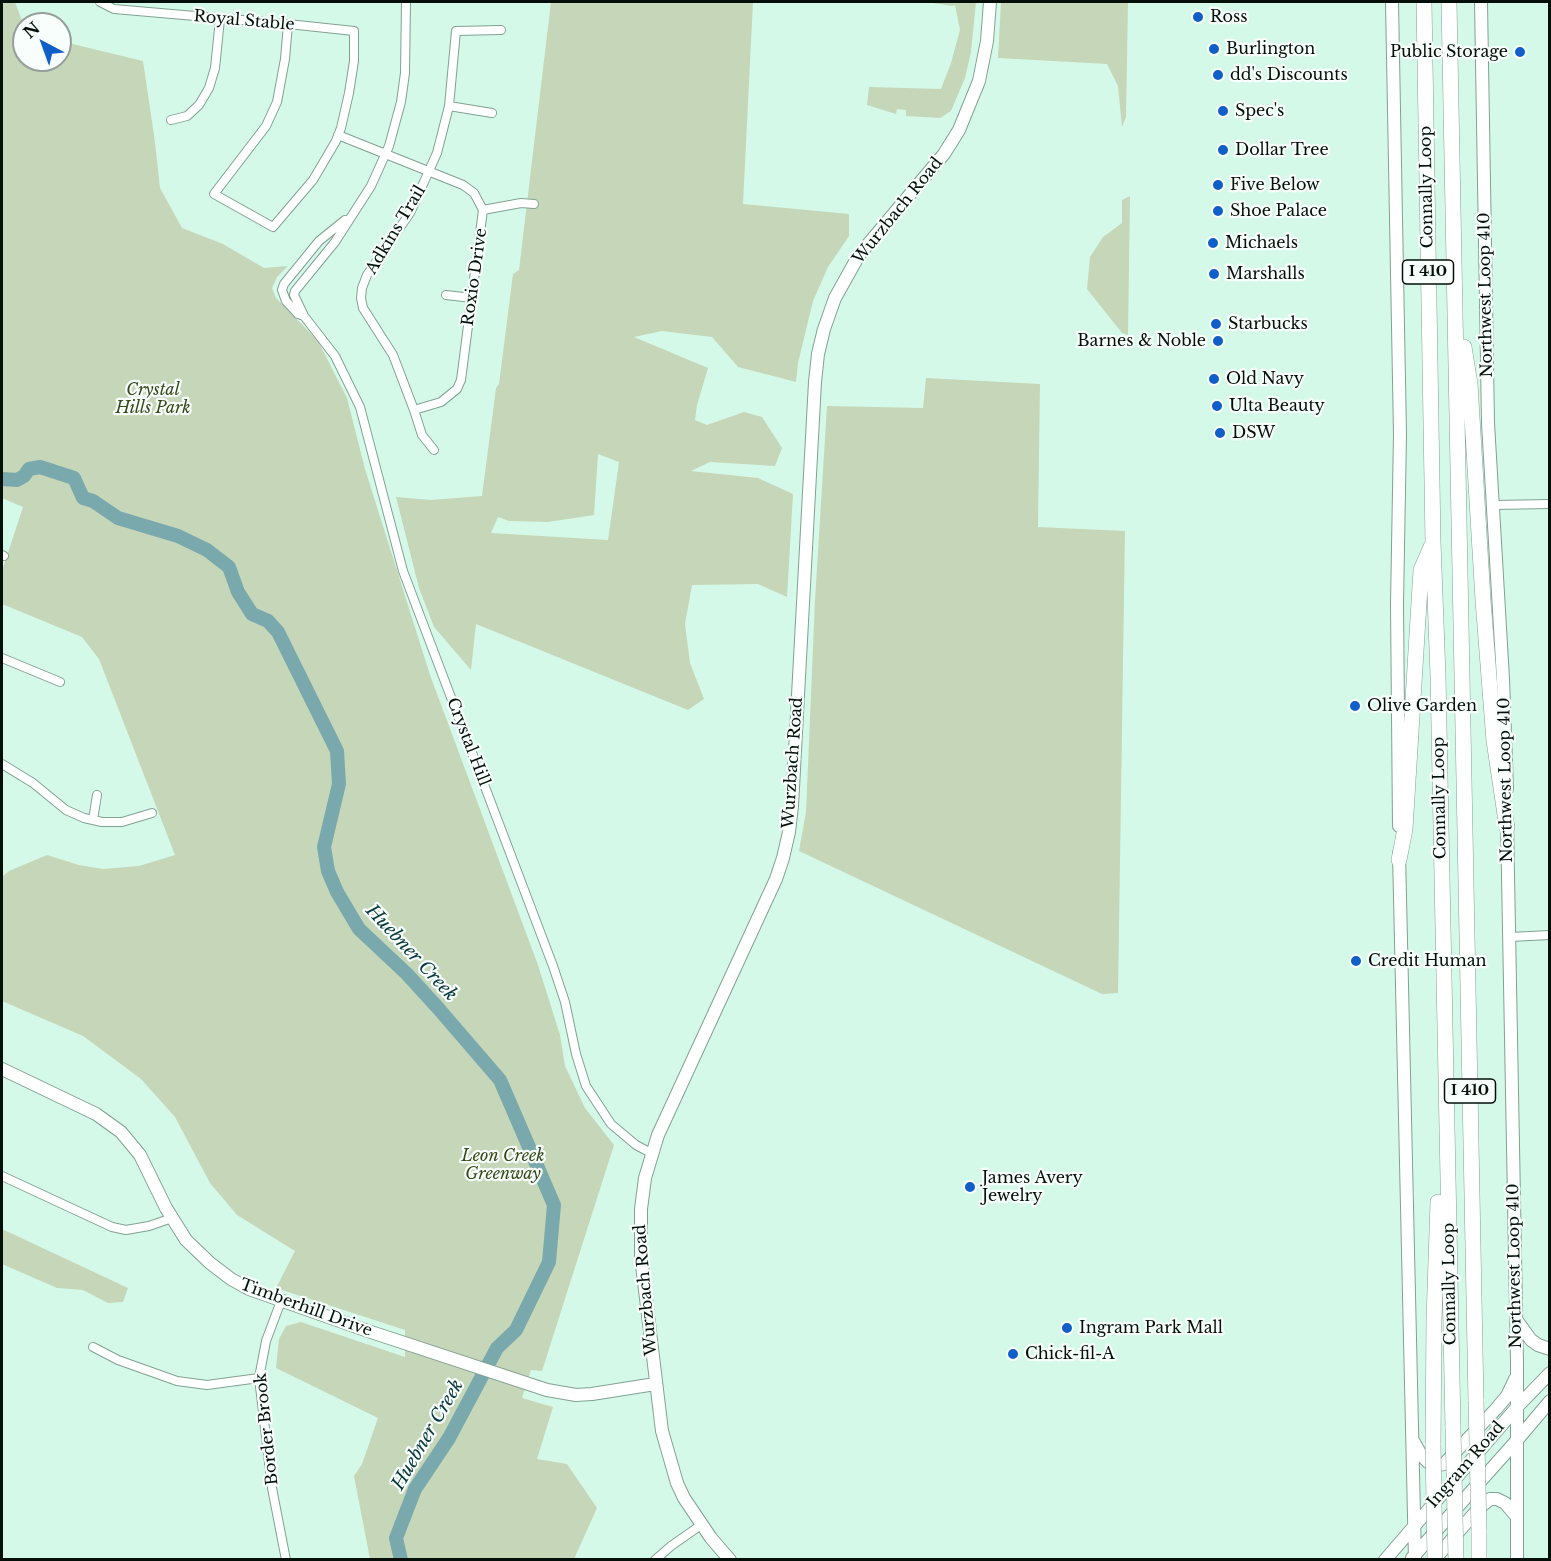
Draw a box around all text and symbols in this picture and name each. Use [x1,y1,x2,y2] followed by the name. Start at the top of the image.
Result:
[193,7,295,35] street label: Royal Stable
[1210,7,1247,27] place label: Ross
[1191,10,1205,24] marker: Ross
[12,12,72,72] north arrow
[19,17,44,42] text: N
[1226,39,1315,59] place label: Burlington
[1207,42,1221,56] marker: Burlington
[1390,42,1508,62] place label: Public Storage
[1513,45,1527,59] marker: Public Storage
[1230,65,1348,85] place label: dd's Discounts
[1211,68,1225,82] marker: dd's Discounts
[1235,101,1284,121] place label: Spec's
[1216,104,1230,118] marker: Spec's
[1416,125,1438,249] street label: Connally Loop
[1235,140,1329,160] place label: Dollar Tree
[1216,143,1230,157] marker: Dollar Tree
[849,154,947,268] street label: Wurzbach Road
[1230,175,1320,195] place label: Five Below
[1211,178,1225,192] marker: Five Below
[362,182,430,278] street label: Adkins Trail
[1230,201,1327,221] place label: Shoe Palace
[1211,204,1225,218] marker: Shoe Palace
[1475,212,1497,378] street label: Northwest Loop 410
[459,227,491,327] street label: Roxio Drive
[1225,233,1298,253] place label: Michaels
[1206,236,1220,250] marker: Michaels
[1402,260,1454,284] road number: I 410
[1226,264,1305,284] place label: Marshalls
[1207,267,1221,281] marker: Marshalls
[1228,314,1308,334] place label: Starbucks
[1209,317,1223,331] marker: Starbucks
[1077,331,1206,351] place label: Barnes & Noble
[1211,334,1225,348] marker: Barnes & Noble
[1226,369,1304,389] place label: Old Navy
[1207,372,1221,386] marker: Old Navy
[115,380,191,418] park label: Crystal Hills Park
[1229,396,1325,416] place label: Ulta Beauty
[1210,399,1224,413] marker: Ulta Beauty
[1232,423,1275,443] place label: DSW
[1213,426,1227,440] marker: DSW
[442,695,494,789] street label: Crystal Hill
[1367,696,1477,716] place label: Olive Garden
[779,697,807,829] street label: Wurzbach Road
[1495,697,1517,863] street label: Northwest Loop 410
[1348,699,1362,713] marker: Olive Garden
[1429,736,1451,860] street label: Connally Loop
[361,900,461,1006] water label: Huebner Creek
[1368,951,1487,971] place label: Credit Human
[1349,954,1363,968] marker: Credit Human
[1444,1079,1496,1103] road number: I 410
[462,1146,544,1184] park label: Leon Creek Greenway
[982,1168,1083,1206] place label: James Avery Jewelry
[963,1180,977,1194] marker: James Avery Jewelry
[1504,1183,1526,1349] street label: Northwest Loop 410
[1439,1222,1461,1346] street label: Connally Loop
[631,1224,661,1356] street label: Wurzbach Road
[237,1275,375,1341] street label: Timberhill Drive
[1079,1318,1223,1338] place label: Ingram Park Mall
[1060,1321,1074,1335] marker: Ingram Park Mall
[1025,1344,1115,1364] place label: Chick-fil-A
[1006,1347,1020,1361] marker: Chick-fil-A
[252,1372,282,1486] street label: Border Brook
[388,1376,468,1494] water label: Huebner Creek
[1423,1418,1509,1512] street label: Ingram Road

